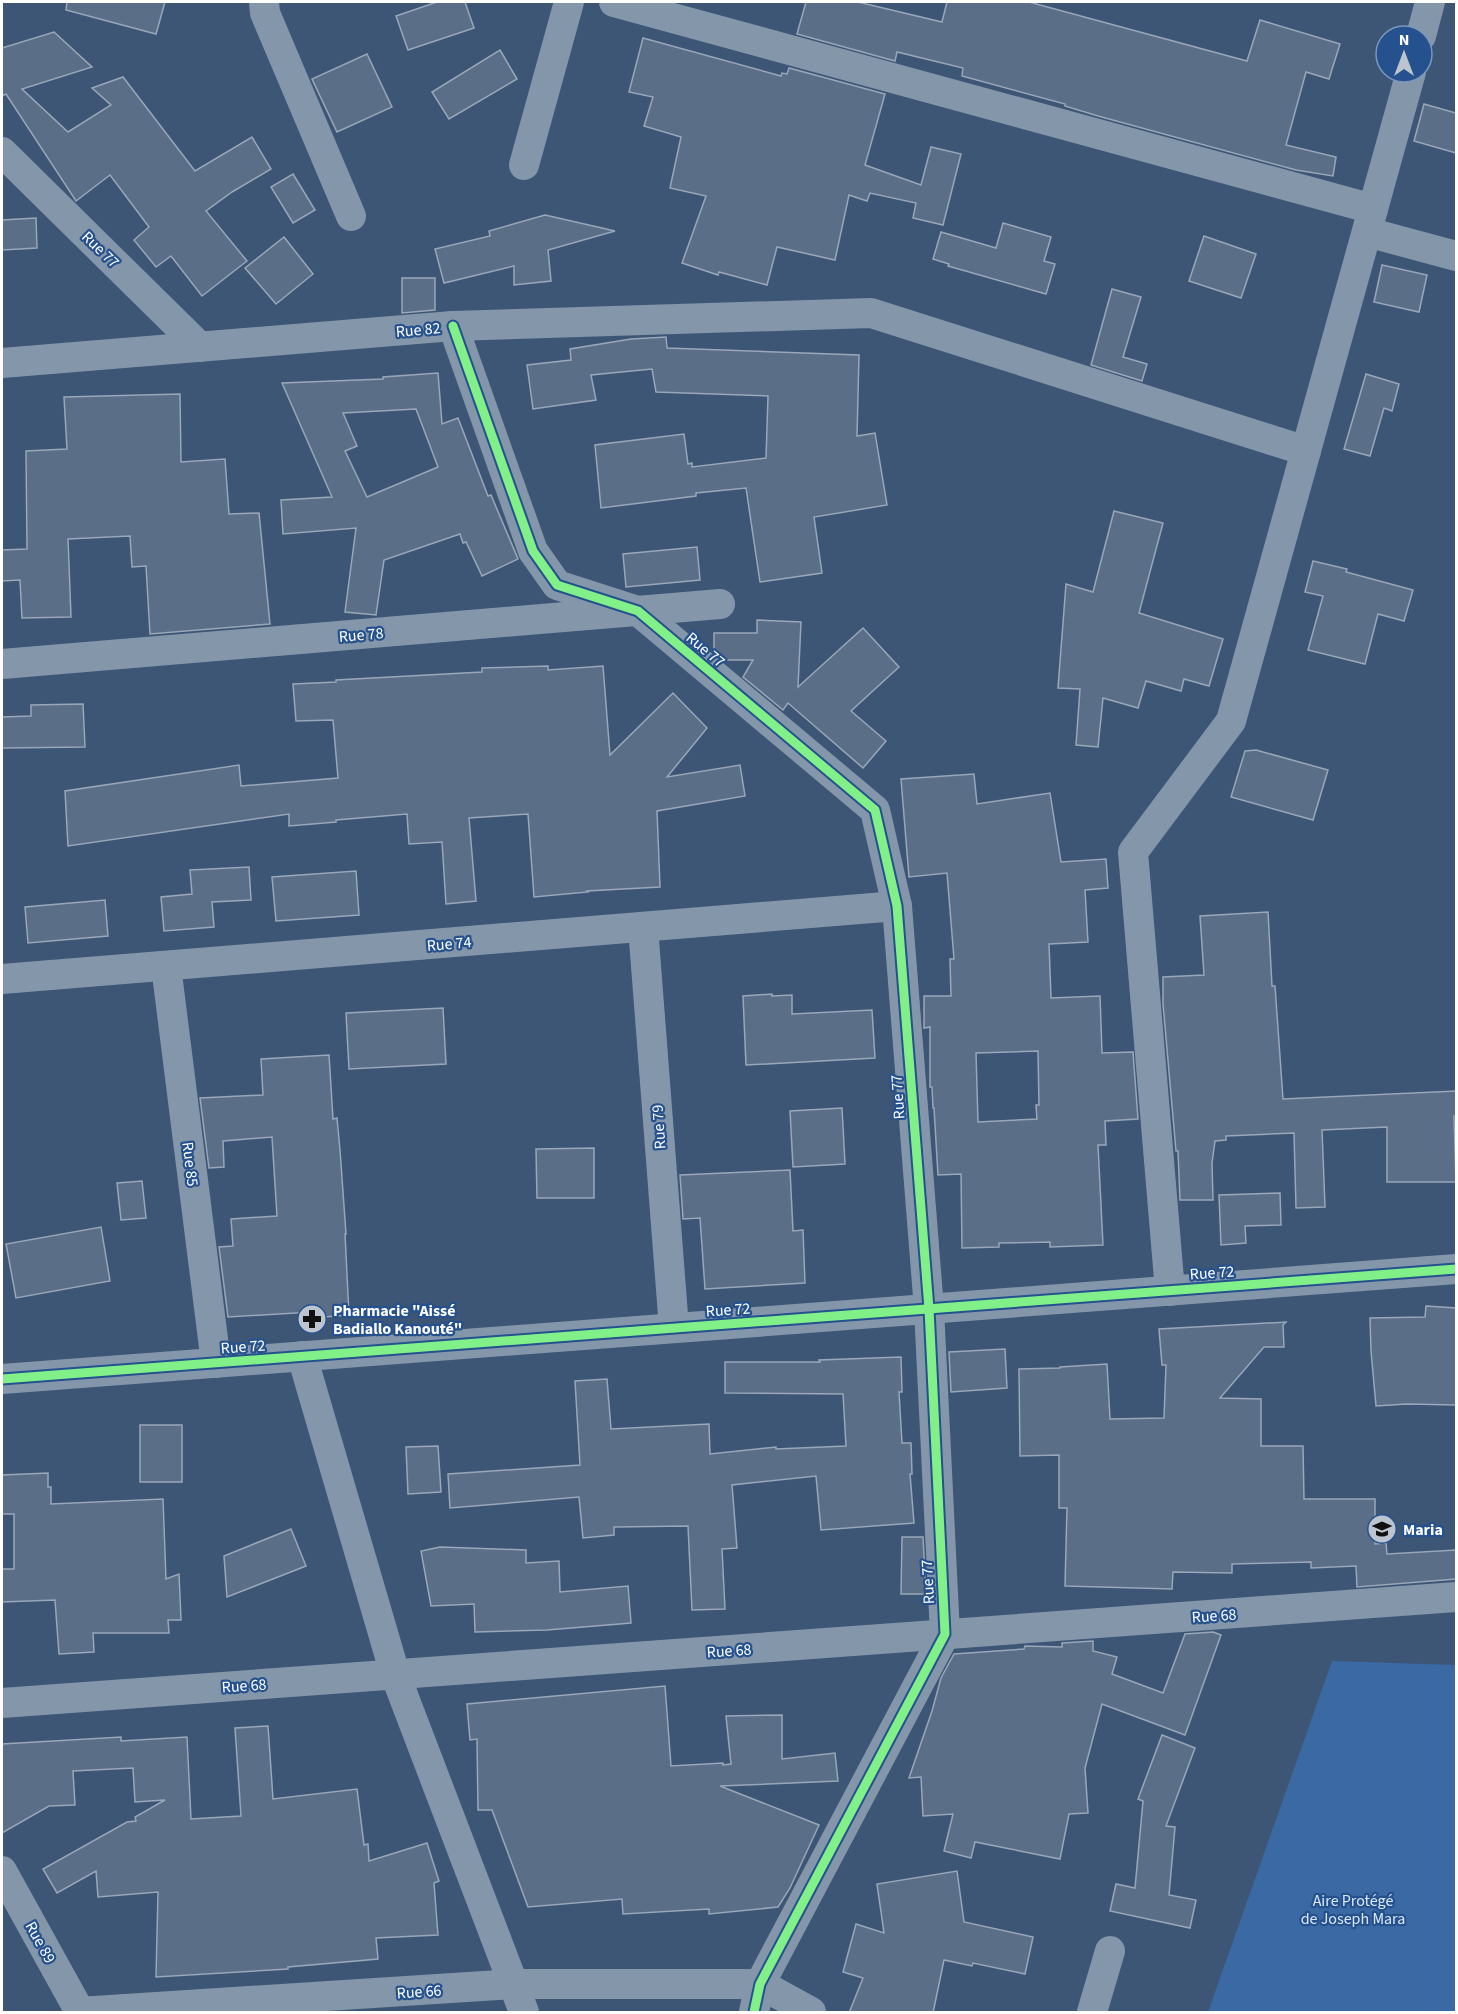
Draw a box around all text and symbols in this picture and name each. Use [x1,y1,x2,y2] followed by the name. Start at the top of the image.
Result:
[1374,24,1434,84] north arrow
[1399,29,1409,51] text: N
[77,226,124,273] street label: Rue 77
[395,317,441,343] street label: Rue 82
[338,622,384,648] street label: Rue 78
[681,627,730,673] street label: Rue 77
[426,931,472,957] street label: Rue 74
[885,1074,911,1120] street label: Rue 77
[646,1104,672,1150] street label: Rue 79
[176,1141,204,1188] street label: Rue 85
[1189,1260,1235,1286] street label: Rue 72
[705,1297,751,1323] street label: Rue 72
[333,1300,462,1340] place label: Pharmacie "Aissé Badiallo Kanouté"
[296,1303,328,1335] pharmacy icon: Pharmacie "Aissé Badiallo Kanouté"
[220,1334,266,1360] street label: Rue 72
[1366,1513,1398,1545] school or university icon: Maria
[1403,1519,1443,1541] place label: Maria
[916,1559,940,1605] street label: Rue 77
[1191,1603,1237,1629] street label: Rue 68
[706,1638,752,1664] street label: Rue 68
[221,1673,267,1699] street label: Rue 68
[1301,1890,1405,1930] park label: Aire Protégé de Joseph Mara
[20,1918,61,1967] street label: Rue 89
[396,1979,442,2005] street label: Rue 66

